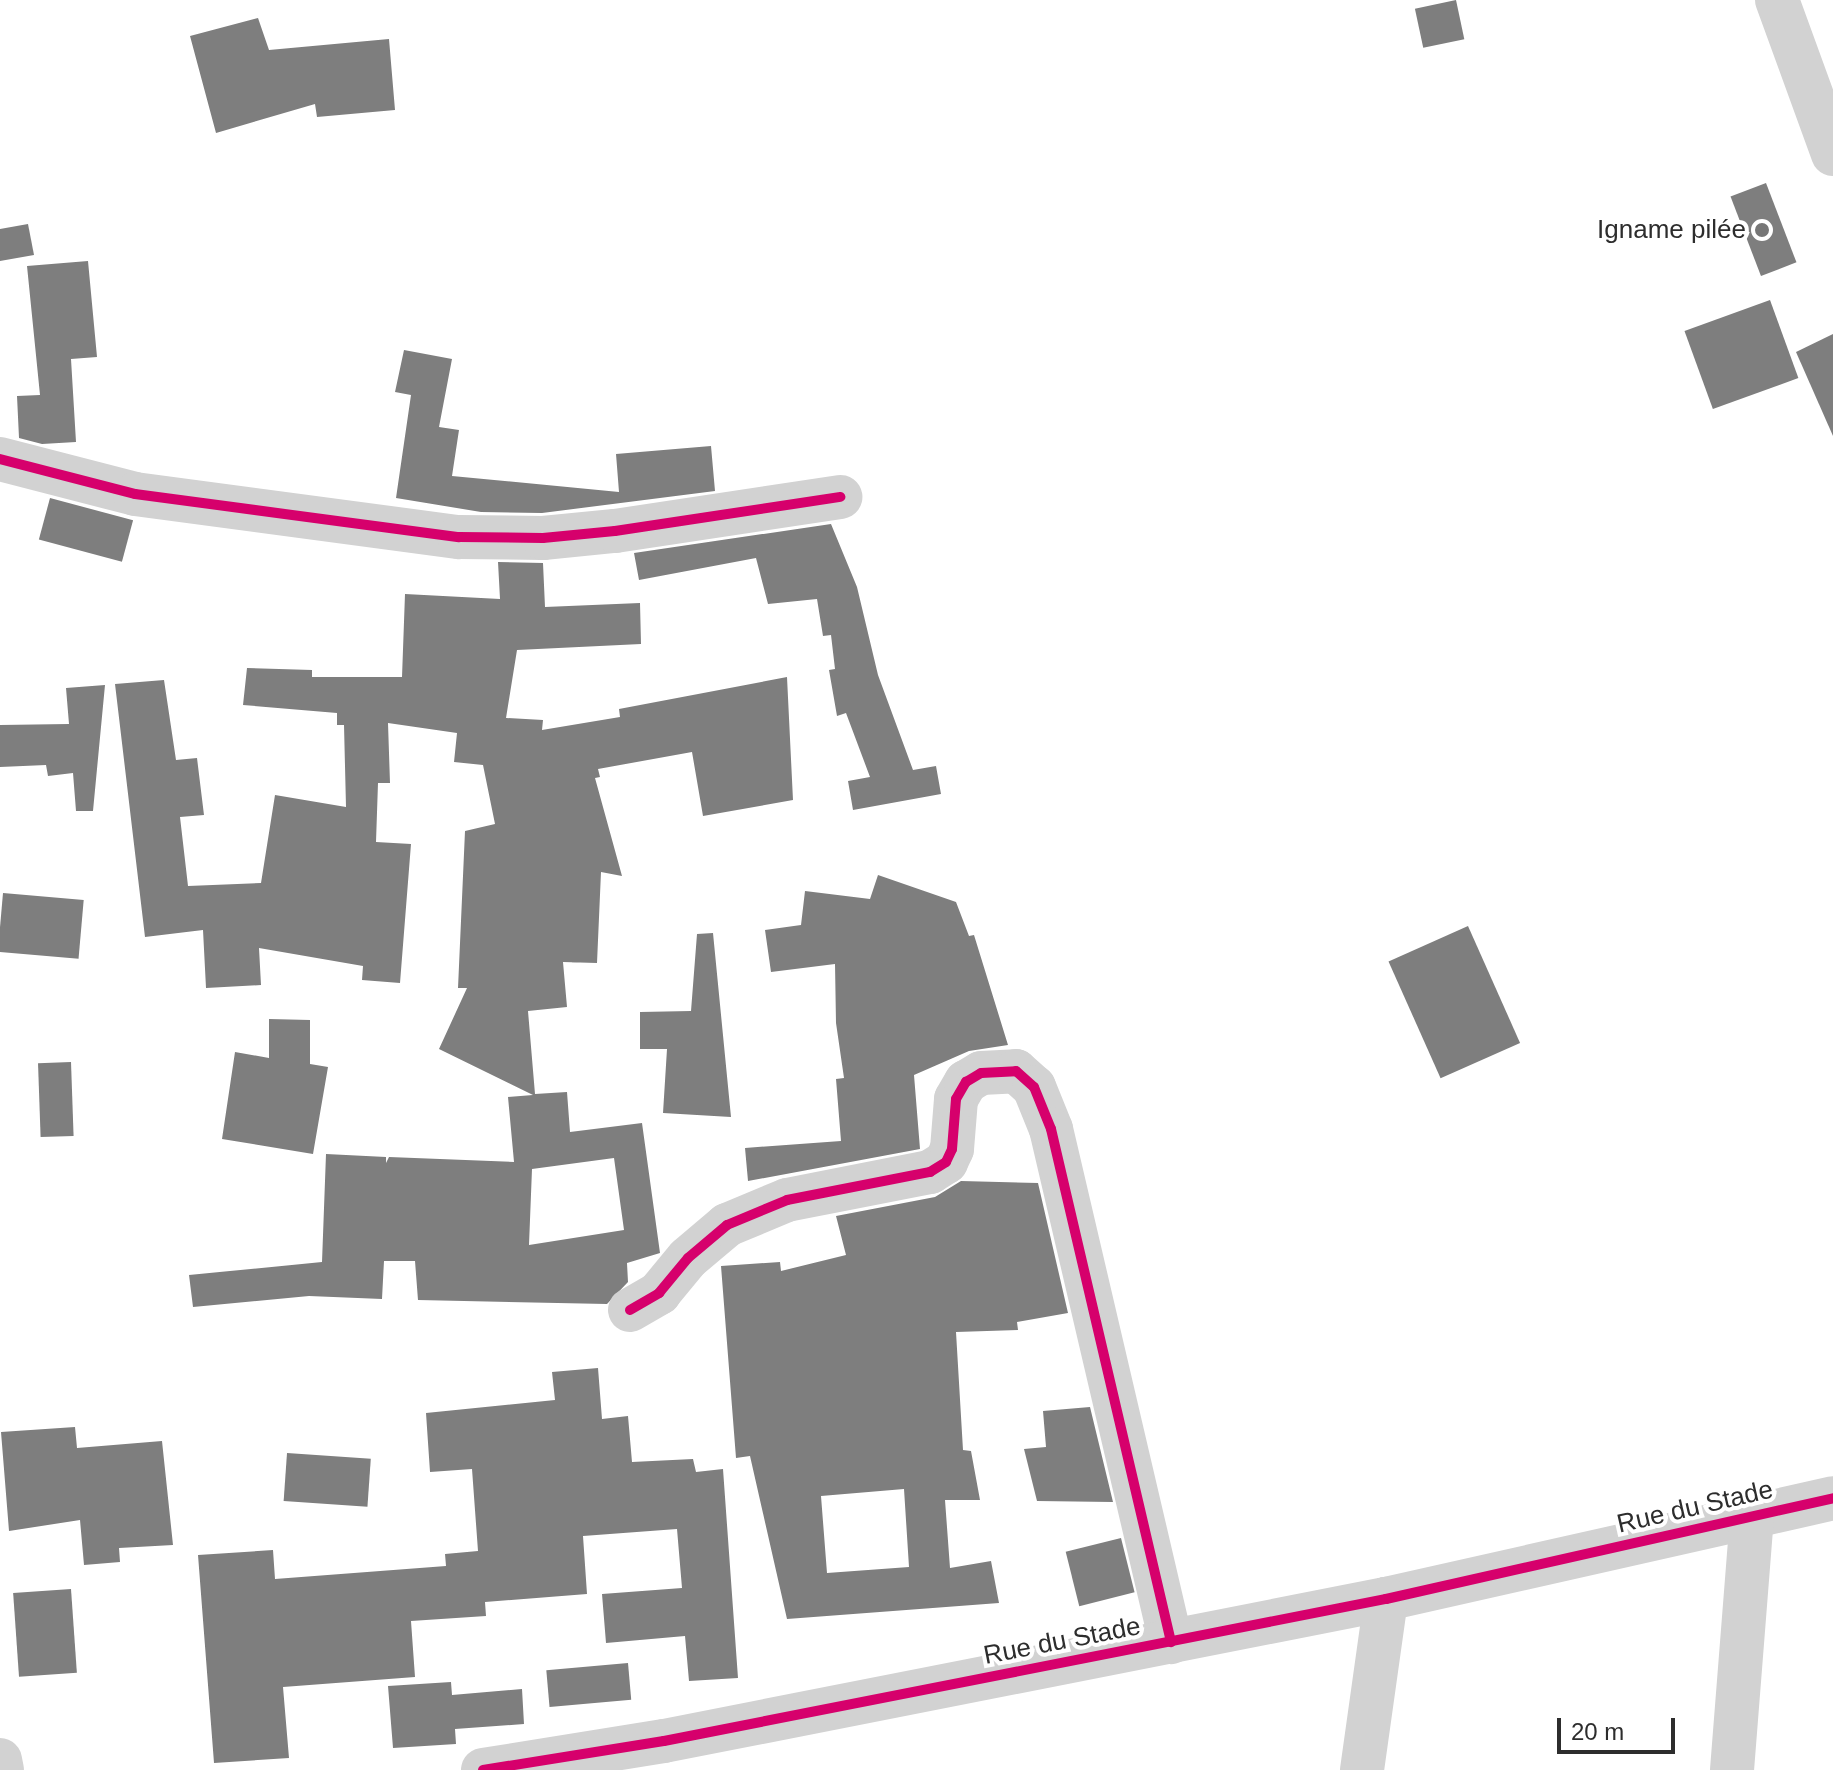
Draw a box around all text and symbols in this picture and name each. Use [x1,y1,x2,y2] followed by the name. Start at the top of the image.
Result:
[1597,214,1746,246] place label: Igname pilée
[1753,221,1771,239] marker: Igname pilée
[1614,1474,1776,1540] street label: Rue du Stade
[981,1611,1143,1671] street label: Rue du Stade
[1561,1702,1679,1752] scale bar
[1571,1718,1624,1745] text: 20 m

